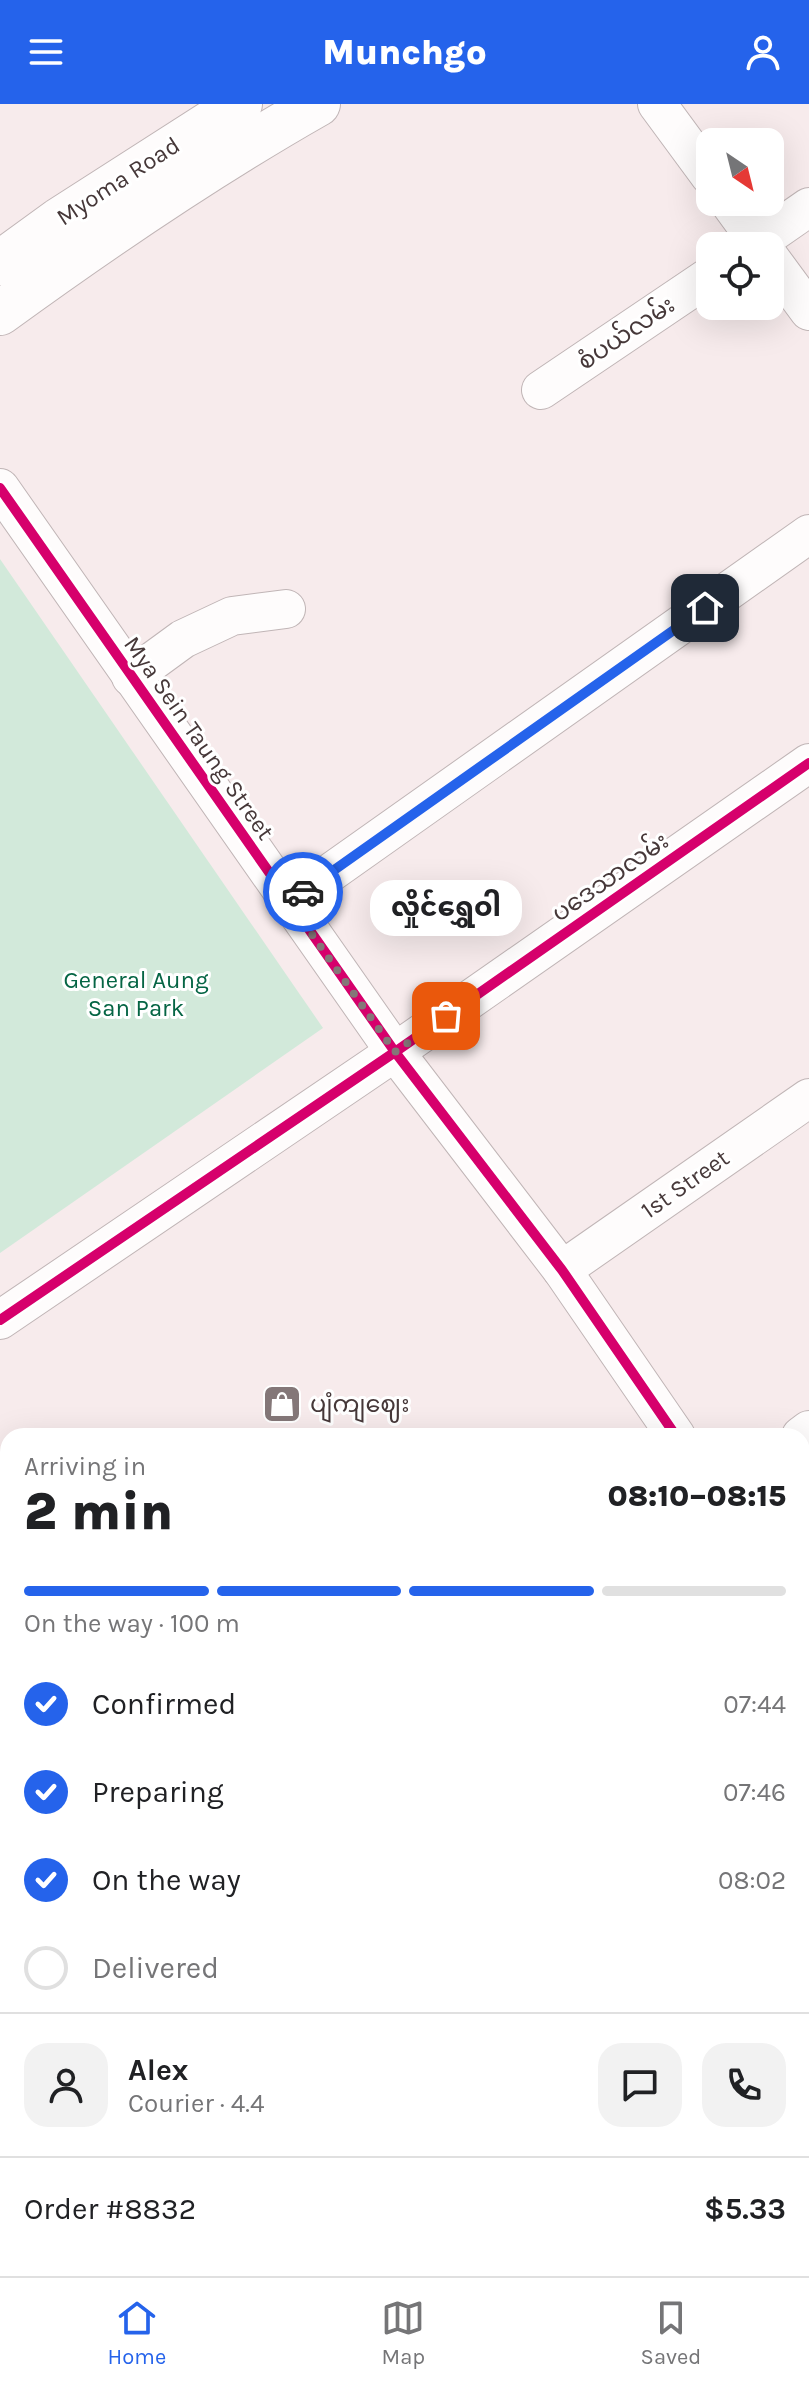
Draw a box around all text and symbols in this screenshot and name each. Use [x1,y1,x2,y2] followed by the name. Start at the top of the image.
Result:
[24,30,68,74] icon: menu
[741,30,785,74] icon: person
[322,31,487,73] text: Munchgo
[696,128,784,216] north arrow
[696,128,784,320] map controls
[51,131,185,231] street label: Myoma Road
[696,232,784,320] button: locate
[571,289,680,376] street label: စံပယ်လမ်း
[671,574,739,642] pin
[683,586,727,630] icon: home
[118,631,280,845] street label: Mya Sein Taung Street
[545,825,674,927] street label: ပဒေသာလမ်း
[263,852,343,932] courier
[281,870,325,914] icon: car
[370,880,522,936] callout: လှိုင်ရွှေဝါ
[391,892,501,923] text: လှိုင်ရွှေဝါ
[63,966,209,1022] park label: General Aung San Park
[412,982,480,1050] pin
[424,994,468,1038] icon: bag
[636,1144,734,1224] street label: 1st Street
[261,1383,303,1425] shop icon: ပျံကျဈေး
[310,1390,410,1423] place label: ပျံကျဈေး
[24,1451,146,1482] text: Arriving in
[607,1478,786,1514] text: 08:10–08:15
[24,1481,173,1542] text: 2 min
[24,1608,240,1639] text: On the way · 100 m
[24,1682,68,1726] icon: check
[92,1686,236,1722] text: Confirmed
[723,1689,786,1720] text: 07:44
[24,1770,68,1814] icon: check
[92,1774,224,1810] text: Preparing
[723,1777,786,1808] text: 07:46
[24,1858,68,1902] icon: check
[92,1862,241,1898] text: On the way
[718,1865,786,1896] text: 08:02
[92,1950,219,1986] text: Delivered
[24,2043,108,2127] button: person
[598,2043,682,2127] button: chat
[702,2043,786,2127] button: phone
[128,2052,188,2088] text: Alex
[128,2088,264,2119] text: Courier · 4.4
[24,2191,196,2227] text: Order #8832
[704,2191,786,2227] text: $5.33
[108,2296,166,2370] tab: Home
[381,2296,425,2370] tab: Map
[641,2296,701,2370] tab: Saved

